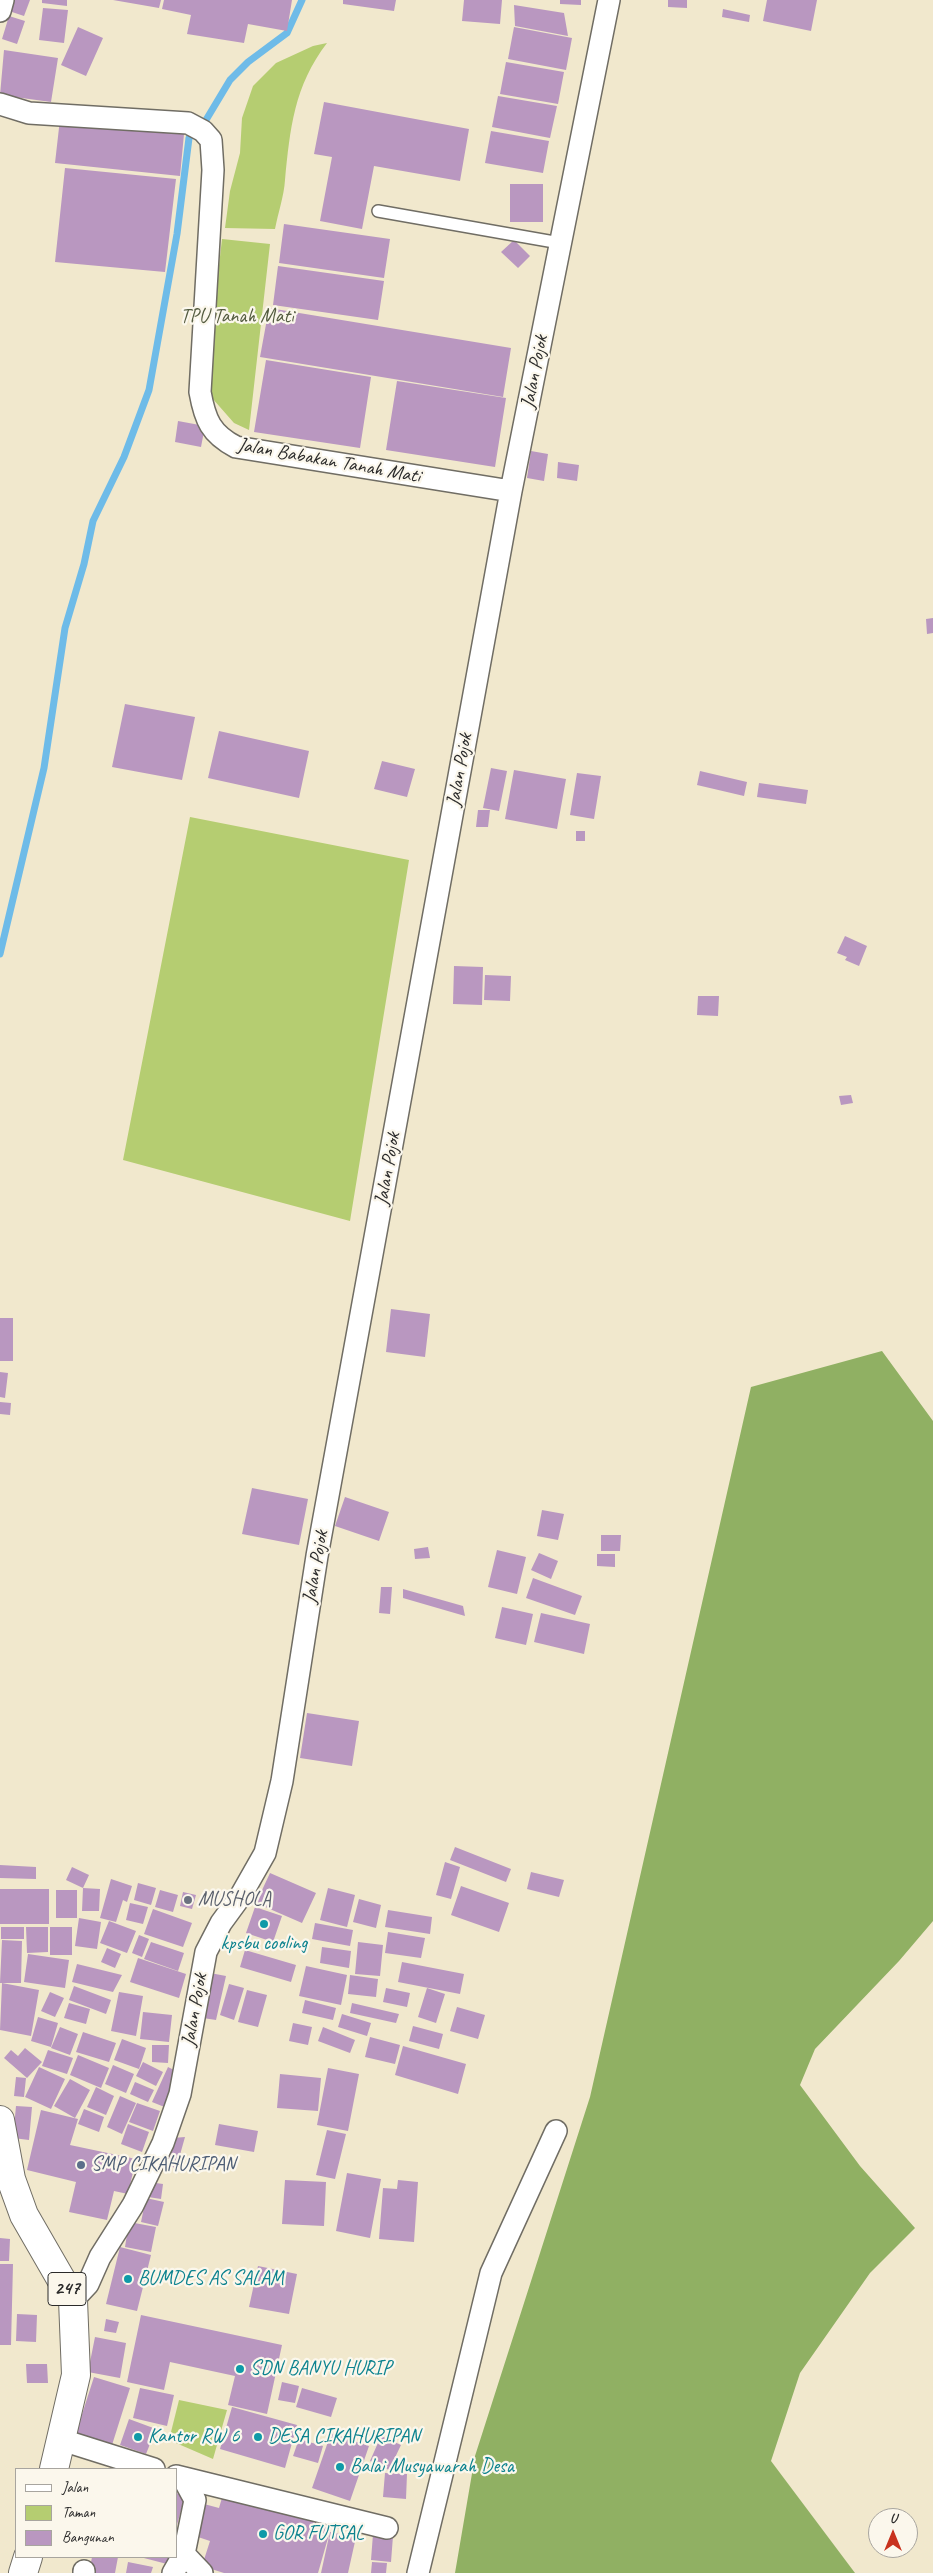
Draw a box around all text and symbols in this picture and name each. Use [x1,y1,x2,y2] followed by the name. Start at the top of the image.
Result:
[180,305,294,329] park label: TPU Tanah Mati
[516,333,554,411] street label: Jalan Pojok
[236,433,422,489] street label: Jalan Babakan Tanah Mati
[442,731,478,809] street label: Jalan Pojok
[370,1130,406,1208] street label: Jalan Pojok
[298,1528,334,1606] street label: Jalan Pojok
[198,1888,271,1912] place label: MUSHOLA
[182,1894,194,1906] marker: MUSHOLA
[258,1918,270,1930] marker: kpsbu cooling
[221,1932,307,1956] place label: kpsbu cooling
[177,1971,213,2049] street label: Jalan Pojok
[91,2153,236,2177] place label: SMP CIKAHURIPAN
[75,2159,87,2171] marker: SMP CIKAHURIPAN
[138,2267,284,2291] place label: BUMDES AS SALAM
[48,2272,86,2306] road number: 247
[122,2273,134,2285] marker: BUMDES AS SALAM
[250,2357,391,2381] place label: SDN BANYU HURIP
[234,2363,246,2375] marker: SDN BANYU HURIP
[148,2425,240,2449] place label: Kantor RW 6
[268,2425,420,2449] place label: DESA CIKAHURIPAN
[132,2431,144,2443] marker: Kantor RW 6
[252,2431,264,2443] marker: DESA CIKAHURIPAN
[350,2455,514,2479] place label: Balai Musyawarah Desa
[334,2461,346,2473] marker: Balai Musyawarah Desa
[15,2468,178,2558] legend
[62,2478,88,2497] text: Jalan
[62,2503,95,2522] text: Taman
[868,2508,918,2558] north arrow
[890,2510,896,2527] text: U
[273,2522,364,2546] place label: GOR FUTSAL
[62,2528,114,2547] text: Bangunan
[257,2528,269,2540] marker: GOR FUTSAL

